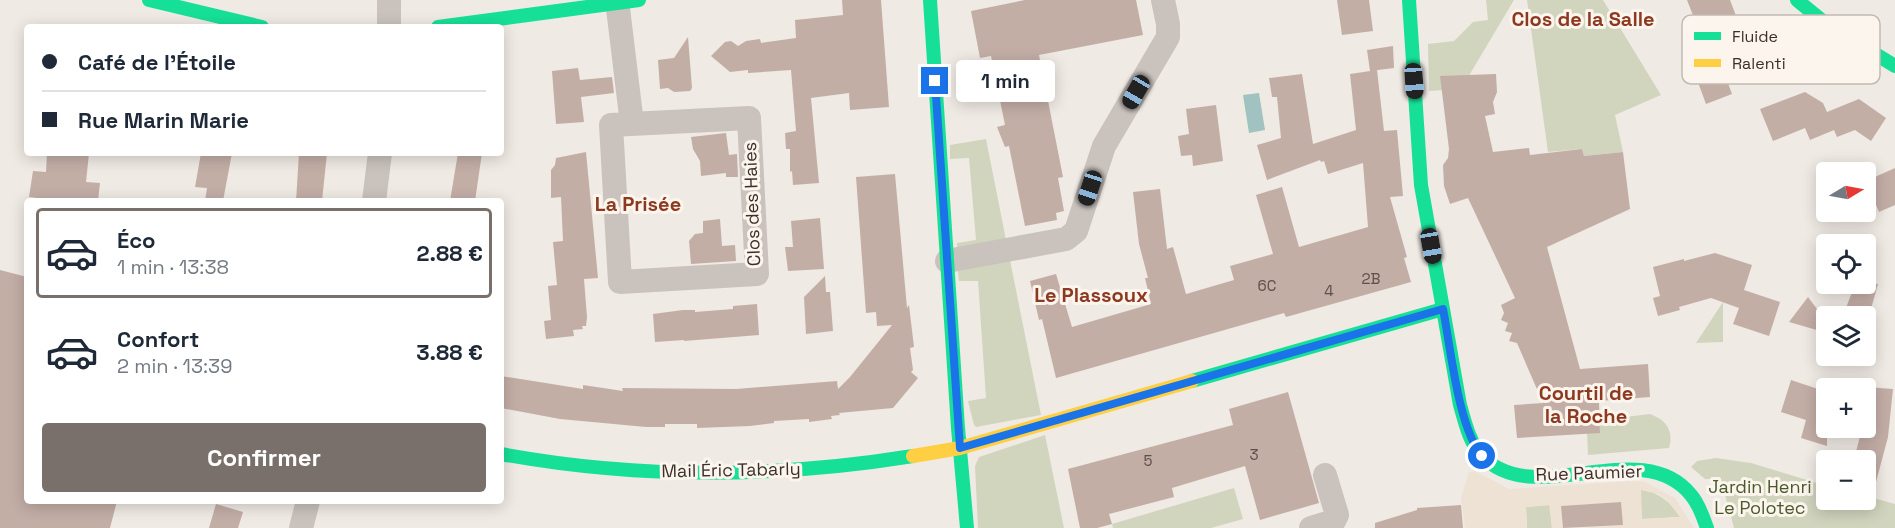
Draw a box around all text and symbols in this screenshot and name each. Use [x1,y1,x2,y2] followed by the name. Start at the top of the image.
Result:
[1511,6,1655,32] district label: Clos de la Salle
[1682,15,1880,84] legend
[1732,26,1778,47] text: Fluide
[78,48,236,76] text: Café de l'Étoile
[1732,53,1786,74] text: Ralenti
[956,60,1055,102] callout: 1 min
[1404,62,1424,100] car
[921,67,948,94] route end
[981,68,1030,94] text: 1 min
[1119,72,1153,112] car
[78,106,249,134] text: Rue Marin Marie
[738,142,765,267] street label: Clos des Haies
[1816,162,1876,222] north arrow
[1816,162,1876,510] map controls
[1076,168,1104,208] car
[595,191,681,217] district label: La Prisée
[45,226,99,280] icon: car
[117,226,156,254] text: Éco
[1419,227,1443,265] car
[1816,234,1876,294] button: locate
[416,239,483,267] text: 2.88 €
[117,254,229,280] text: 1 min · 13:38
[1362,269,1381,288] house number: 2B
[1258,276,1276,295] house number: 6C
[1324,281,1334,300] house number: 4
[1034,282,1148,308] district label: Le Plassoux
[1816,306,1876,366] button: layers
[45,325,99,379] icon: car
[117,325,199,353] text: Confort
[416,338,483,366] text: 3.88 €
[117,353,232,379] text: 2 min · 13:39
[1816,378,1876,438] button: +
[1539,380,1633,429] district label: Courtil de la Roche
[42,423,486,492] button: Confirmer
[1468,442,1495,469] route start
[1249,445,1259,464] house number: 3
[1816,450,1876,510] button: −
[1144,451,1153,470] house number: 5
[661,457,801,482] street label: Mail Éric Tabarly
[1535,459,1643,486] street label: Rue Paumier
[1708,475,1812,519] park label: Jardin Henri Le Polotec

